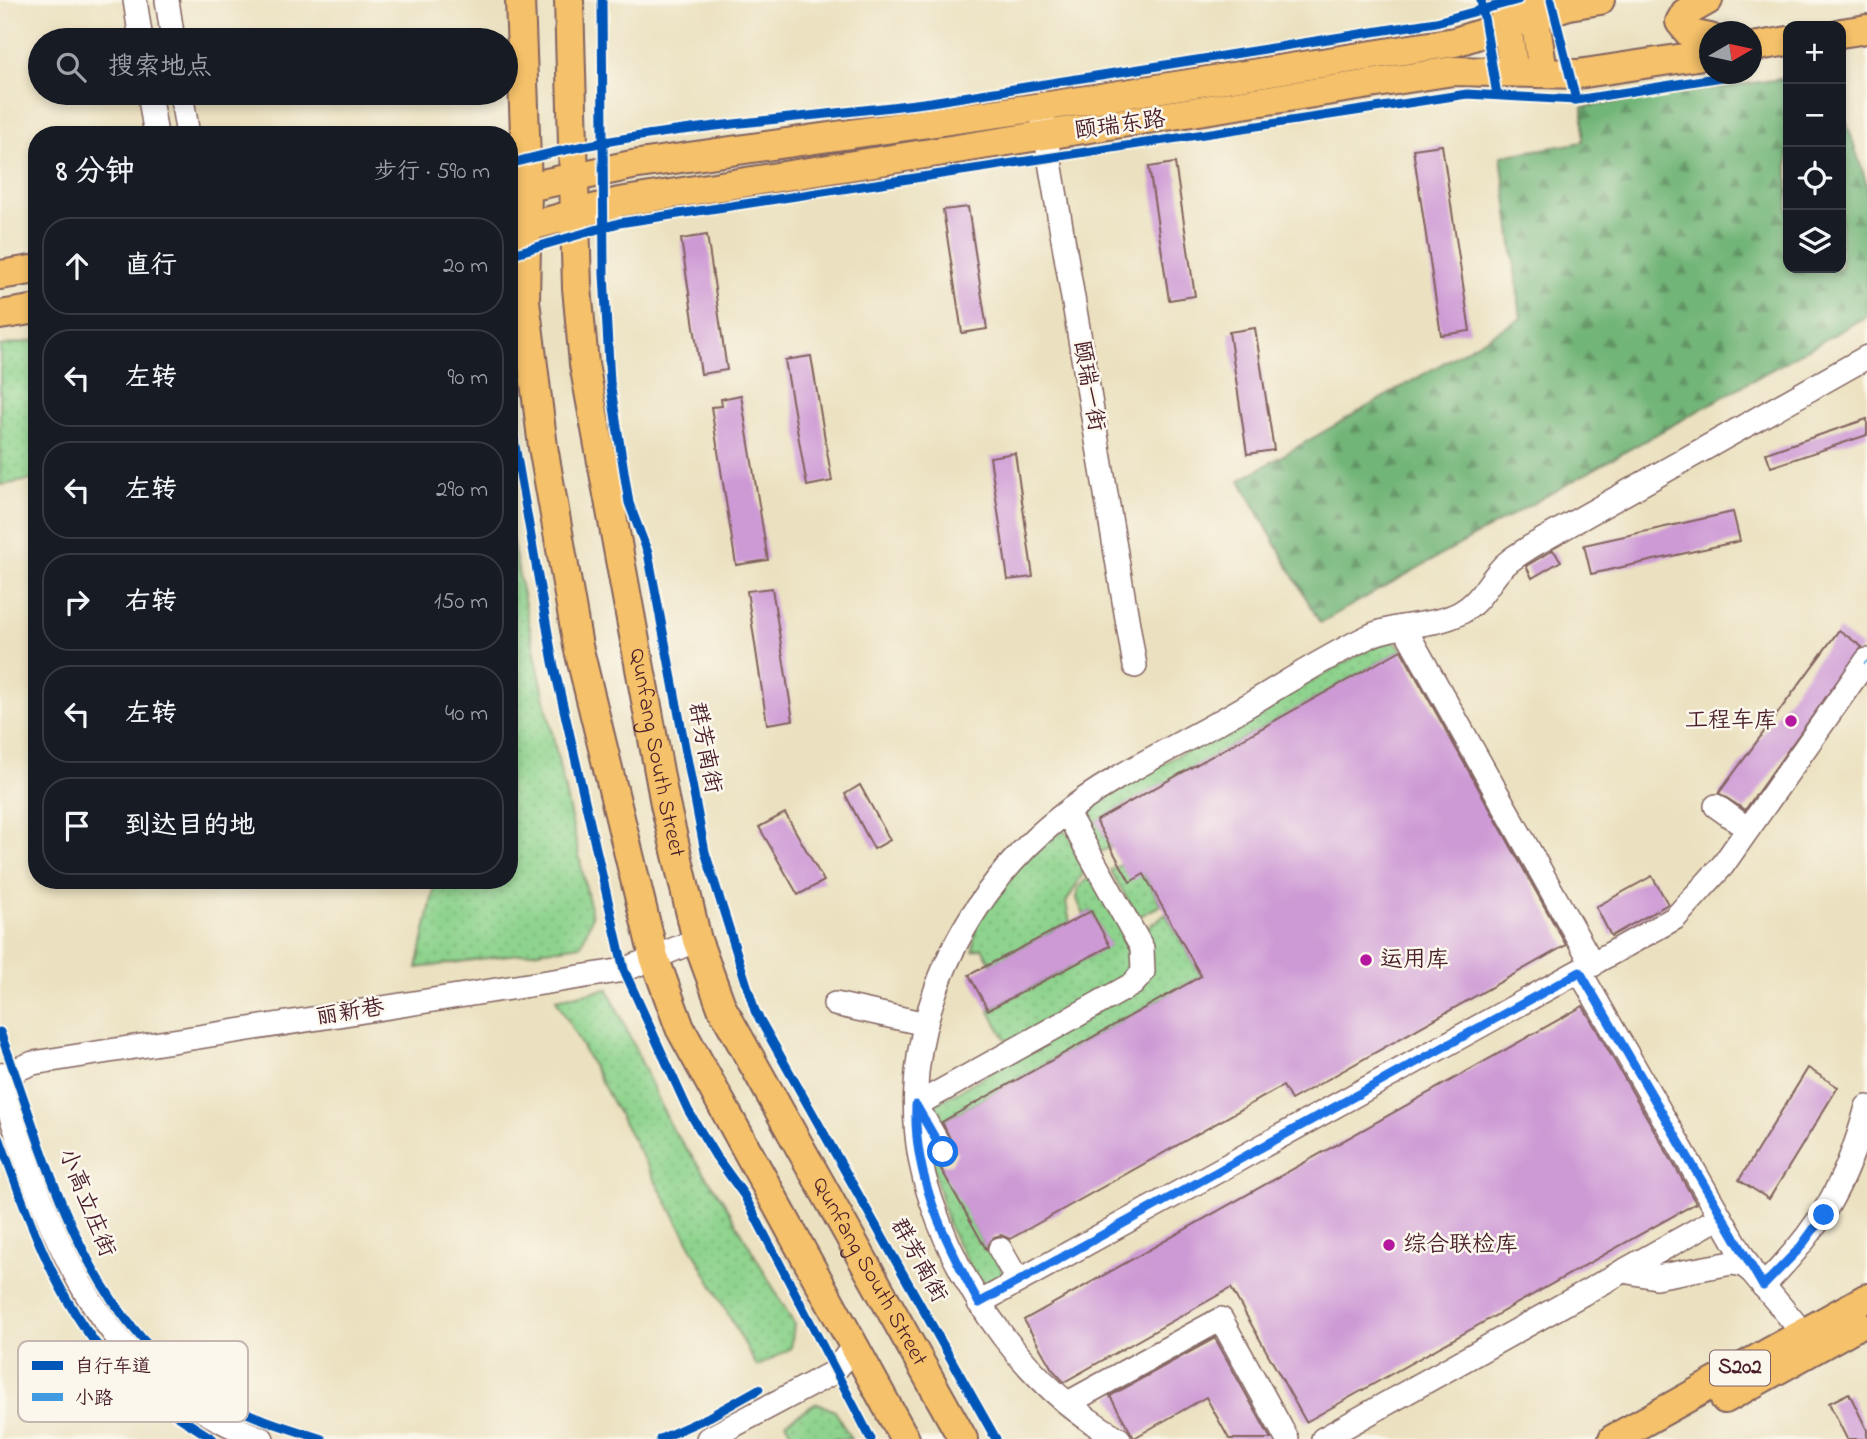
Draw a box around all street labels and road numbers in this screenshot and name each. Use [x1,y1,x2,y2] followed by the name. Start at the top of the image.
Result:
[1072,103,1168,149] street label: 颐瑞东路
[1064,338,1112,434] street label: 颐瑞一街
[620,646,694,861] street label: Qunfang South Street
[679,700,729,796] street label: 群芳南街
[313,991,388,1035] street label: 丽新巷
[49,1144,123,1262] street label: 小高立庄街
[803,1171,936,1372] street label: Qunfang South Street
[881,1213,955,1309] street label: 群芳南街
[1710,1350,1770,1386] road number: S202

